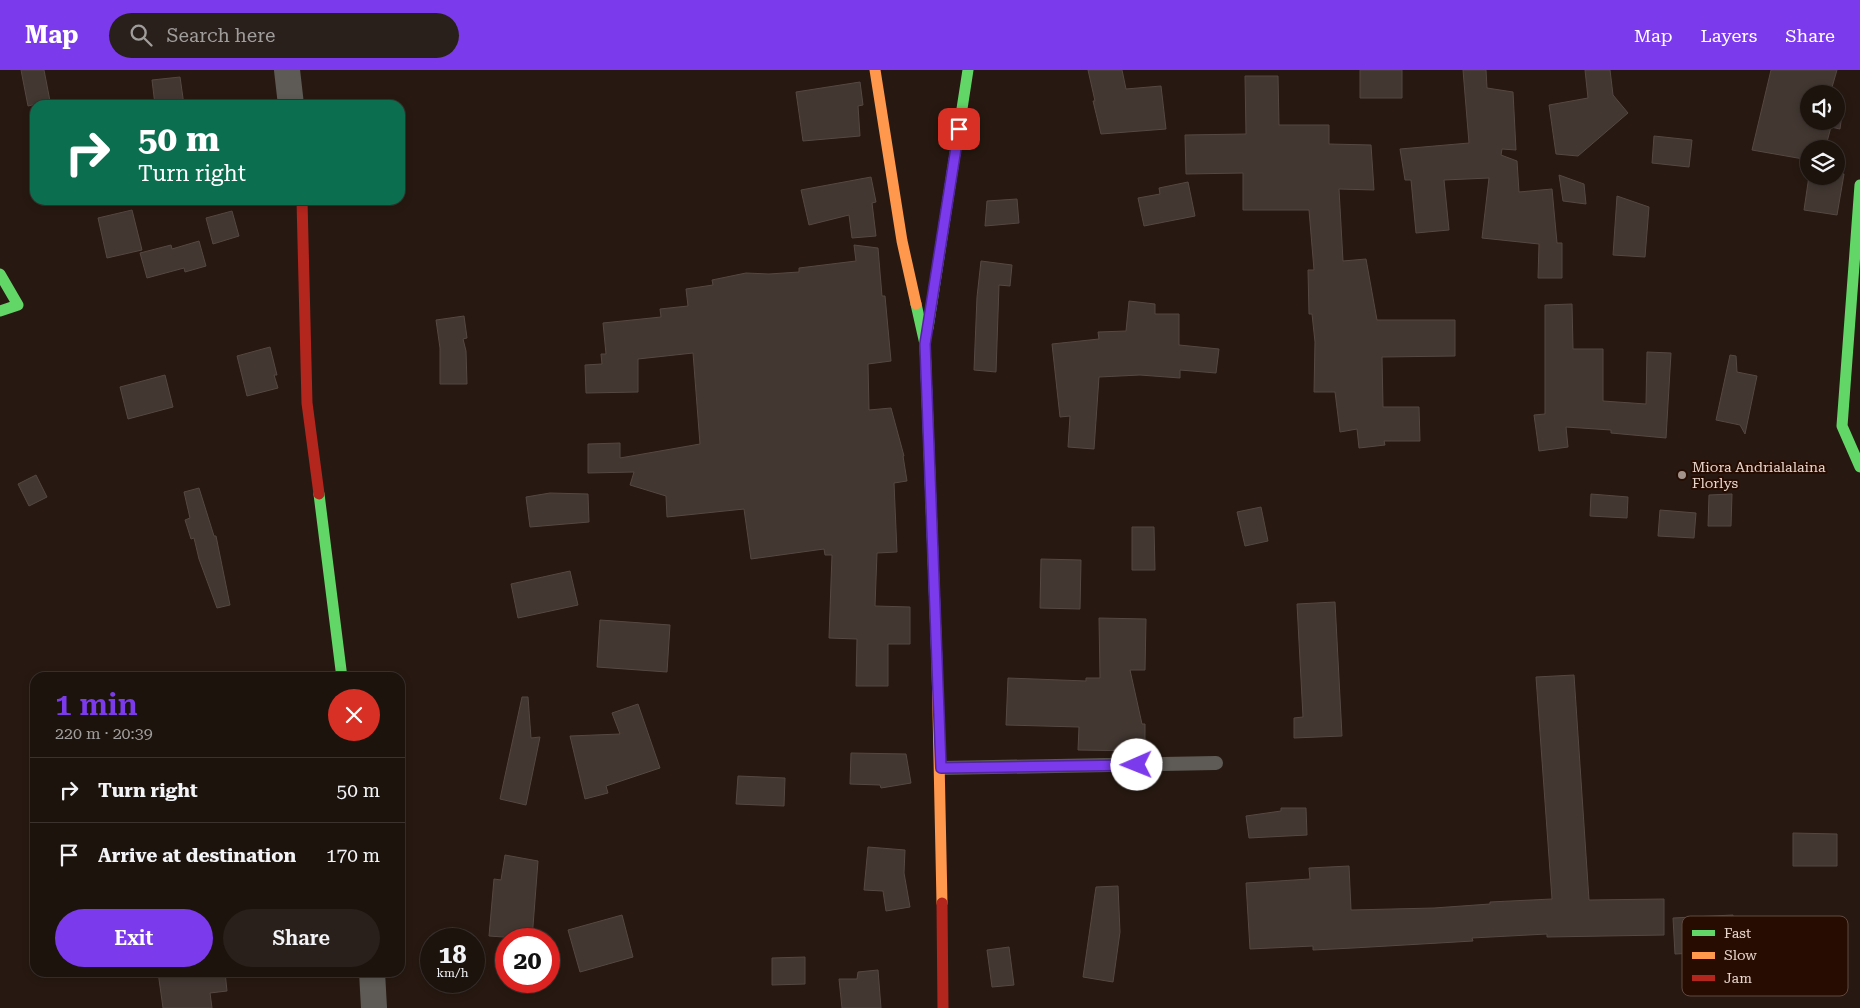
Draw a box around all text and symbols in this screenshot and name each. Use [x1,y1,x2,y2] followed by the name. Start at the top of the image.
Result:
[109,13,459,58] search box
[25,21,79,49] text: Map
[127,21,155,49] icon: search
[167,24,275,47] text: Search here
[1634,25,1673,46] text: Map
[1701,25,1757,46] text: Layers
[1785,25,1835,46] text: Share
[1800,85,1845,185] map controls
[1800,85,1845,130] button: sound
[938,108,980,150] pin
[945,115,973,143] icon: arrive
[138,119,220,160] text: 50 m
[55,120,120,185] icon: right
[1800,140,1845,185] button: layers
[138,161,246,186] text: Turn right
[1692,459,1826,491] place label: Miora Andrialalaina Florlys
[1676,469,1688,481] marker: Miora Andrialalaina Florlys
[55,687,138,722] text: 1 min
[328,689,380,741] button: close
[55,724,153,743] text: 220 m · 20:39
[1110,738,1162,790] position arrow
[55,776,83,804] icon: right
[98,779,198,802] text: Turn right
[337,779,380,802] text: 50 m
[55,841,83,869] icon: arrive
[98,844,296,867] text: Arrive at destination
[326,844,380,867] text: 170 m
[55,909,213,967] button: Exit
[223,909,380,967] button: Share
[1682,916,1848,996] legend
[1724,925,1751,941] text: Fast
[495,928,560,993] speed limit sign: 20
[438,940,467,969] text: 18
[1724,947,1757,963] text: Slow
[436,966,469,980] text: km/h
[1724,970,1752,986] text: Jam

